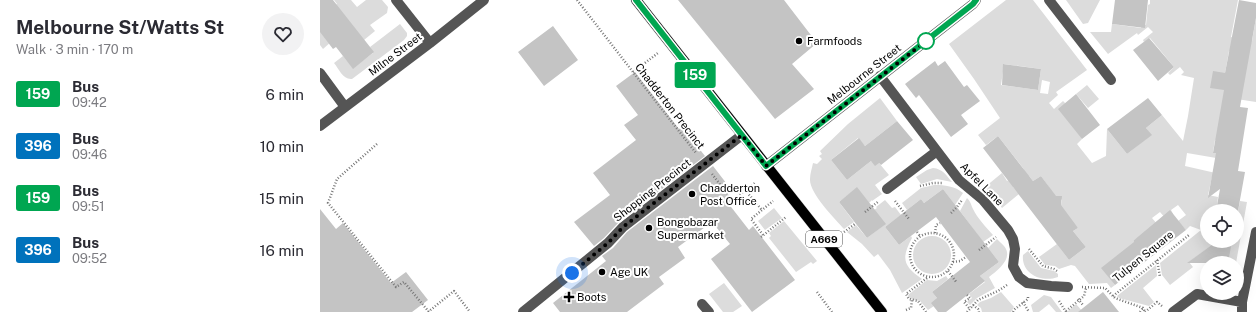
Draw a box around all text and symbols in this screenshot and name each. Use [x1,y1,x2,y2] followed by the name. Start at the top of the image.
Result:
[262,13,304,55] button: heart
[16,16,224,38] text: Melbourne St/Watts St
[366,30,424,78] street label: Milne Street
[917,32,935,50] unlabelled marker
[807,35,862,47] place label: Farmfoods
[794,36,804,46] marker: Farmfoods
[16,42,133,57] text: Walk · 3 min · 170 m
[825,42,903,106] street label: Melbourne Street
[633,61,707,151] street label: Chadderton Precinct
[672,62,718,88] line badge: 159
[683,67,707,83] text: 159
[72,78,99,95] text: Bus
[26,86,50,102] text: 159
[266,86,304,103] text: 6 min
[72,95,107,110] text: 09:42
[72,130,99,147] text: Bus
[24,138,52,154] text: 396
[260,138,304,155] text: 10 min
[72,147,107,162] text: 09:46
[611,156,693,224] street label: Shopping Precinct
[958,160,1006,208] street label: Apfel Lane
[72,182,99,199] text: Bus
[700,182,760,207] place label: Chadderton Post Office
[687,189,697,199] marker: Chadderton Post Office
[26,190,50,206] text: 159
[259,190,304,207] text: 15 min
[72,199,105,214] text: 09:51
[1200,204,1244,300] map controls
[1200,204,1244,248] button: locate
[657,216,724,241] place label: Bongobazar Supermarket
[644,223,654,233] marker: Bongobazar Supermarket
[1110,228,1176,284] street label: Tulpen Square
[806,231,842,247] road number: A669
[72,234,99,251] text: Bus
[24,242,52,258] text: 396
[259,242,304,259] text: 16 min
[72,251,107,266] text: 09:52
[1200,256,1244,300] button: layers
[562,263,582,283] your location
[610,266,649,278] place label: Age UK
[597,267,607,277] marker: Age UK
[577,291,607,303] place label: Boots
[564,292,574,302] marker: Boots

